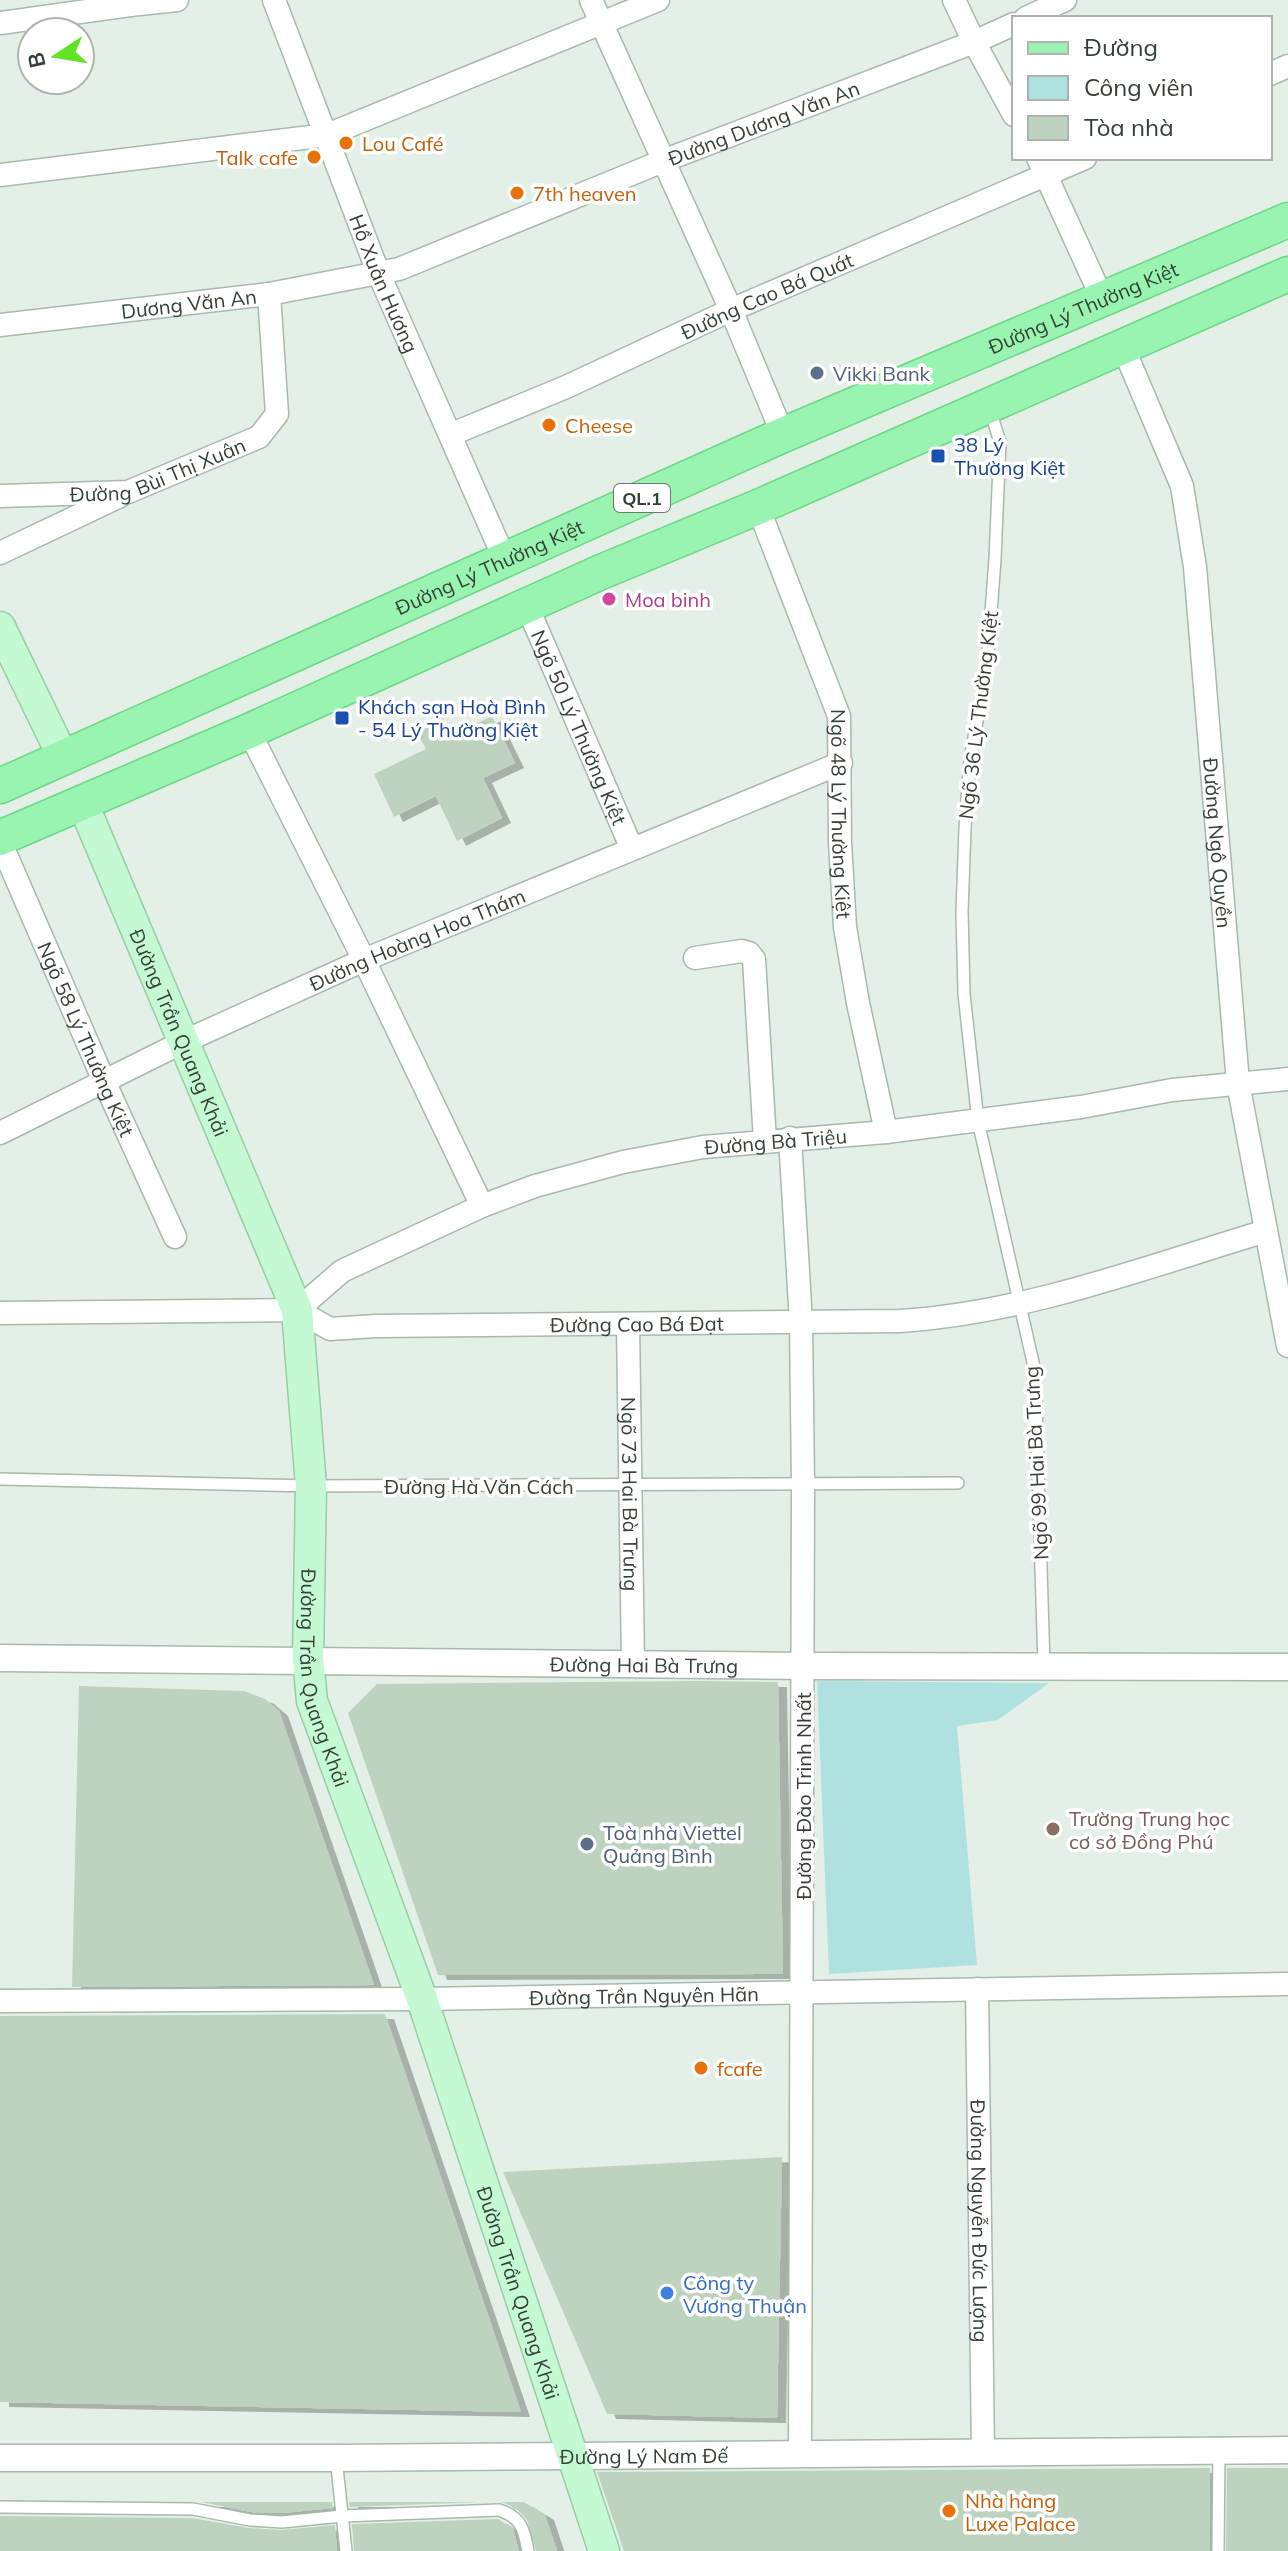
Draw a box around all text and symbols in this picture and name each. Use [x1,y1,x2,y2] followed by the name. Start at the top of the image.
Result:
[16,16,96,96] north arrow
[1012,16,1272,160] legend
[1084,32,1158,62] text: Đường
[21,50,52,70] text: B
[1084,72,1194,102] text: Công viên
[664,75,863,171] street label: Đường Dương Văn An
[1084,112,1174,142] text: Tòa nhà
[362,131,444,156] place label: Lou Café
[337,134,355,152] marker: Lou Café
[216,145,298,170] place label: Talk cafe
[305,148,323,166] marker: Talk cafe
[533,181,637,206] place label: 7th heaven
[508,184,526,202] marker: 7th heaven
[345,211,424,356] street label: Hồ Xuân Hương
[677,247,857,344] street label: Đường Cao Bá Quát
[984,256,1182,359] street label: Đường Lý Thường Kiệt
[120,283,258,323] street label: Dương Văn An
[833,361,931,386] place label: Vikki Bank
[808,364,826,382] marker: Vikki Bank
[565,413,633,438] place label: Cheese
[540,416,558,434] marker: Cheese
[69,432,249,506] street label: Đường Bùi Thị Xuân
[954,432,1065,480] place label: 38 Lý Thường Kiệt
[929,447,947,465] marker: 38 Lý Thường Kiệt
[614,484,670,512] road number: QL.1
[391,514,587,620] street label: Đường Lý Thường Kiệt
[625,587,711,612] place label: Moa binh
[600,590,618,608] marker: Moa binh
[953,609,1003,821] street label: Ngõ 36 Lý Thường Kiệt
[526,626,632,829] street label: Ngõ 50 Lý Thường Kiệt
[358,694,546,742] place label: Khách sạn Hoà Bình - 54 Lý Thường Kiệt
[333,709,351,727] marker: Khách sạn Hoà Bình - 54 Lý Thường Kiệt
[826,709,857,919] street label: Ngõ 48 Lý Thường Kiệt
[1198,757,1238,929] street label: Đường Ngô Quyền
[305,882,529,996] street label: Đường Hoàng Hoa Thám
[125,925,235,1140] street label: Đường Trần Quang Khải
[33,938,140,1140] street label: Ngõ 58 Lý Thường Kiệt
[703,1123,848,1159] street label: Đường Bà Triệu
[550,1310,724,1337] street label: Đường Cao Bá Đạt
[1018,1365,1054,1561] street label: Ngõ 99 Hai Bà Trưng
[617,1397,644,1591] street label: Ngõ 73 Hai Bà Trưng
[384,1474,574,1499] street label: Đường Hà Văn Cách
[295,1568,355,1790] street label: Đường Trần Quang Khải
[550,1651,738,1678] street label: Đường Hai Bà Trưng
[791,1692,816,1900] street label: Đường Đào Trinh Nhất
[1069,1806,1230,1854] place label: Trường Trung học cơ sở Đồng Phú
[603,1820,742,1868] place label: Toà nhà Viettel Quảng Bình
[1044,1820,1062,1838] marker: Trường Trung học cơ sở Đồng Phú
[578,1835,596,1853] marker: Toà nhà Viettel Quảng Bình
[529,1981,759,2010] street label: Đường Trần Nguyên Hãn
[717,2056,763,2081] place label: fcafe
[692,2059,710,2077] marker: fcafe
[966,2099,994,2343] street label: Đường Nguyễn Đức Lượng
[472,2183,566,2402] street label: Đường Trần Quang Khải
[683,2270,807,2318] place label: Công ty Vương Thuận
[658,2284,676,2302] marker: Công ty Vương Thuận
[560,2442,728,2469] street label: Đường Lý Nam Đế
[965,2488,1076,2536] place label: Nhà hàng Luxe Palace
[940,2502,958,2520] marker: Nhà hàng Luxe Palace

